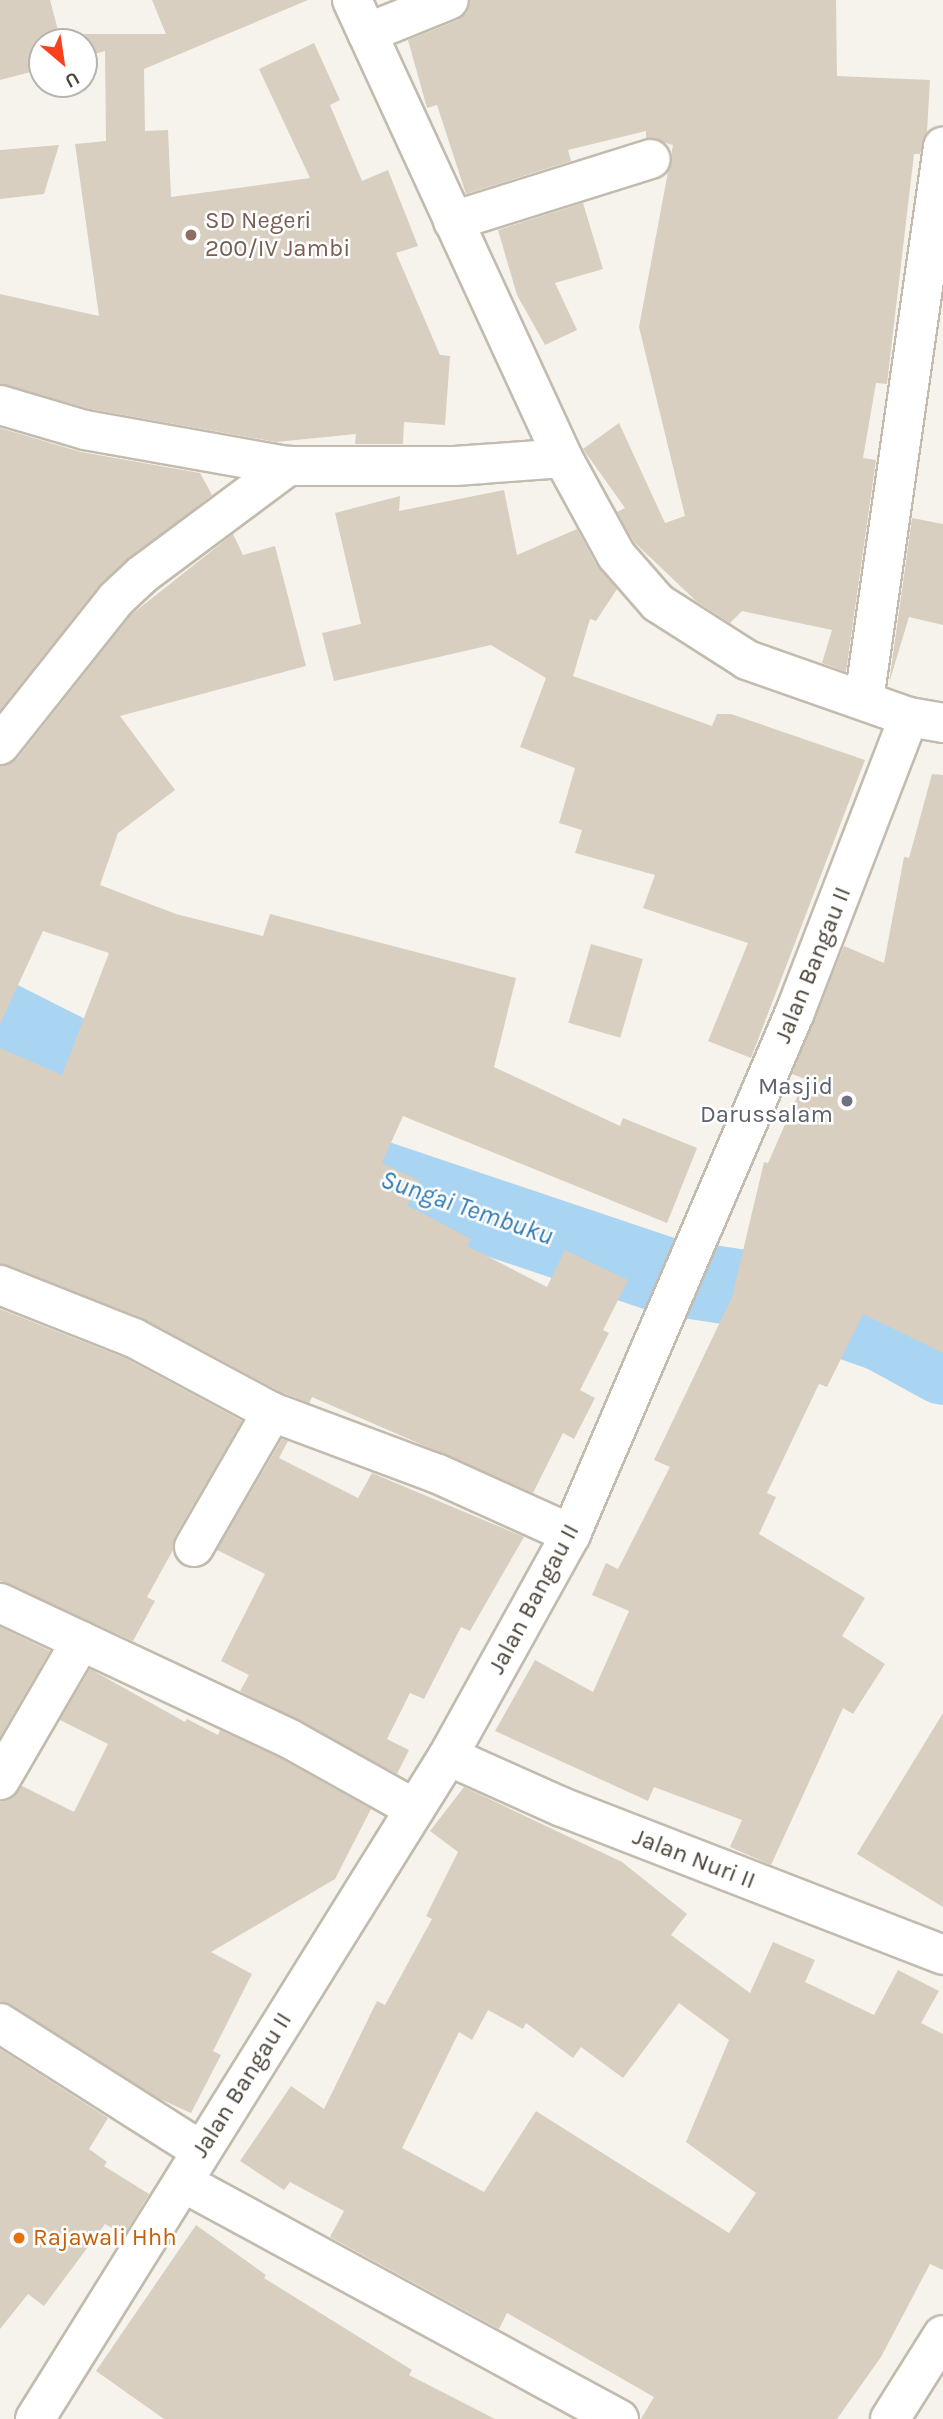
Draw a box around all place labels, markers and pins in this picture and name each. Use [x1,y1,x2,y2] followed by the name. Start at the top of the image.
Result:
[205,207,350,263] place label: SD Negeri 200/IV Jambi
[183,227,199,243] marker: SD Negeri 200/IV Jambi
[700,1073,833,1129] place label: Masjid Darussalam
[839,1093,855,1109] marker: Masjid Darussalam
[33,2224,177,2252] place label: Rajawali Hhh
[11,2230,27,2246] marker: Rajawali Hhh

